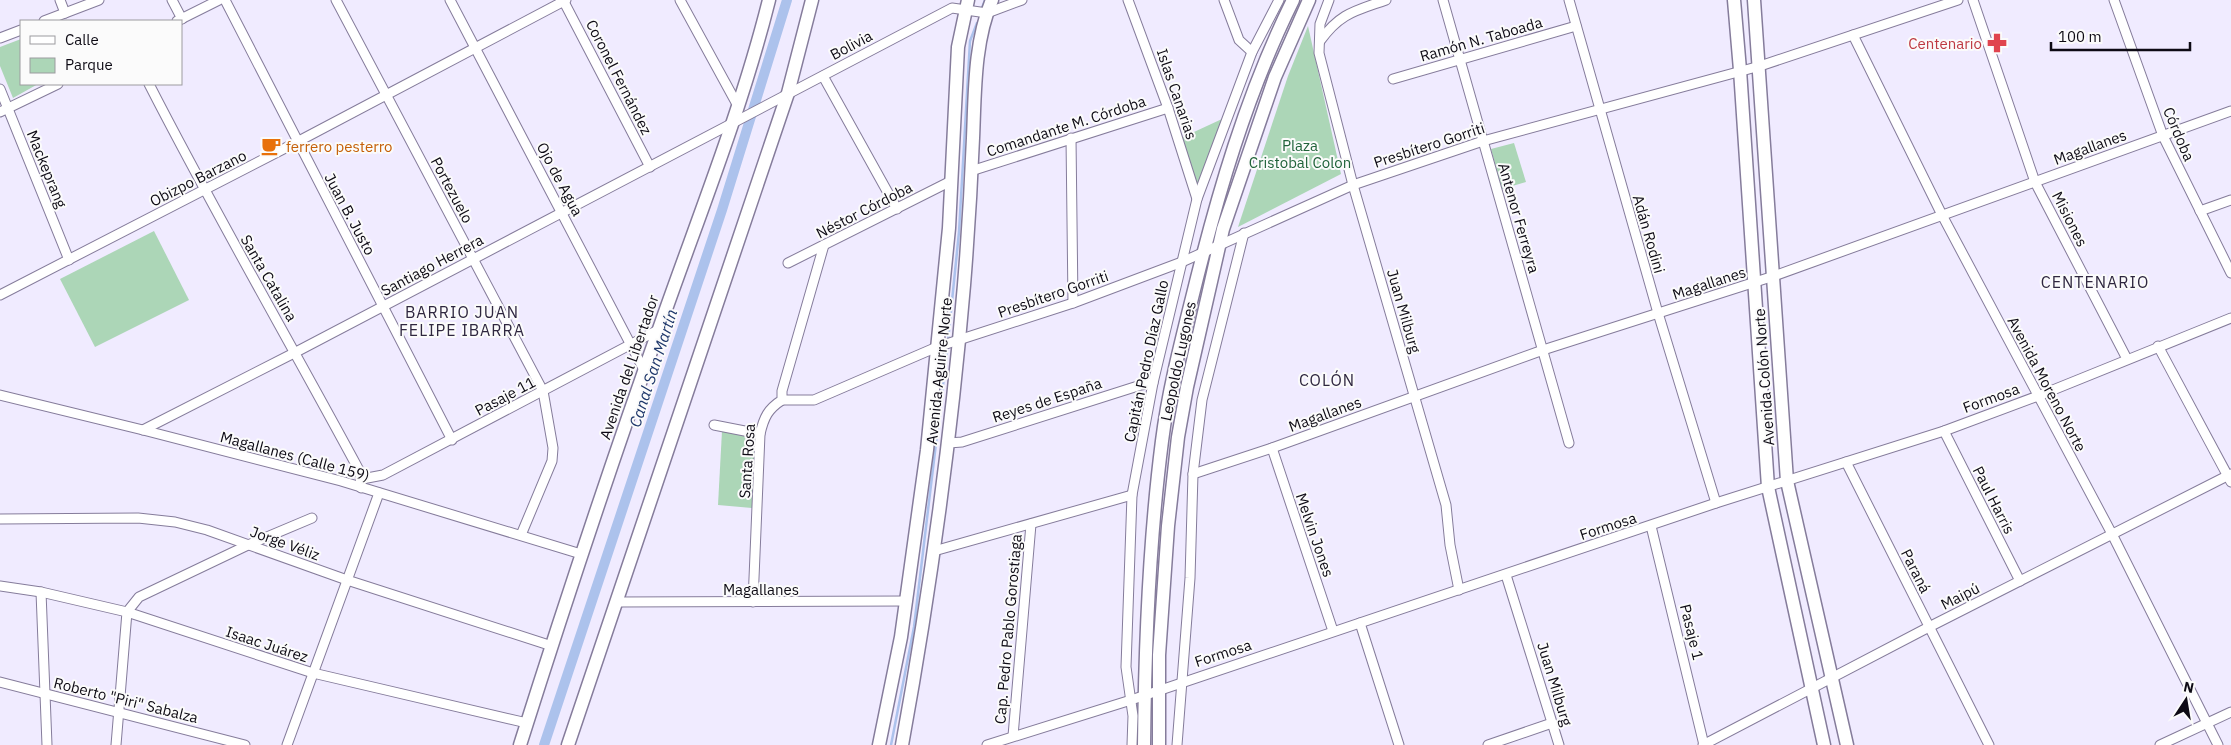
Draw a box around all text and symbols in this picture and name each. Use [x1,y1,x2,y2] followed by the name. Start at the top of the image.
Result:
[1418,12,1544,66] street label: Ramón N. Taboada
[582,16,656,138] street label: Coronel Fernández
[20,20,182,85] legend
[2051,20,2190,52] scale bar
[827,26,875,64] street label: Bolivia
[2058,27,2102,46] text: 100 m
[65,30,99,49] text: Calle
[1986,32,2008,54] pharmacy icon: Centenario
[1908,34,1982,53] place label: Centenario
[1153,46,1201,142] street label: Islas Canarias
[65,55,113,74] text: Parque
[984,91,1148,161] street label: Comandante M. Córdoba
[2159,104,2199,164] street label: Córdoba
[1371,118,1487,172] street label: Presbítero Gorriti
[2051,125,2129,169] street label: Magallanes
[23,127,71,211] street label: Mackeprang
[260,135,282,157] cafe icon: ferrero pesterro
[1249,136,1351,172] park label: Plaza Cristobal Colon
[286,137,393,156] place label: ferrero pesterro
[533,139,587,219] street label: Ojo de Agua
[147,146,249,210] street label: Obizpo Barzano
[427,154,477,226] street label: Portezuelo
[1494,161,1544,275] street label: Antenor Ferreyra
[320,170,380,258] street label: Juan B. Justo
[813,178,915,242] street label: Néstor Córdoba
[2048,188,2092,250] street label: Misiones
[1629,193,1669,275] street label: Adán Rodini
[377,230,487,300] street label: Santiago Herrera
[237,231,301,325] street label: Santa Catalina
[1670,262,1748,304] street label: Magallanes
[995,266,1111,322] street label: Presbítero Gorriti
[1383,267,1425,355] street label: Juan Milburg
[2041,272,2149,292] district label: CENTENARIO
[1120,278,1172,444] street label: Capitán Pedro Díaz Gallo
[595,292,663,442] street label: Avenida del Libertador
[922,297,956,445] street label: Avenida Aguirre Norte
[1156,299,1200,423] street label: Leopoldo Lugones
[399,302,525,340] district label: BARRIO JUAN FELIPE IBARRA
[625,307,681,429] water label: Canal San Martín
[1750,308,1778,446] street label: Avenida Colón Norte
[2003,313,2091,455] street label: Avenida Moreno Norte
[1299,369,1355,390] district label: COLÓN
[471,372,539,420] street label: Pasaje 11
[990,373,1104,427] street label: Reyes de España
[1960,379,2022,417] street label: Formosa
[1286,392,1364,436] street label: Magallanes
[735,423,759,499] street label: Santa Rosa
[218,427,372,485] street label: Magallanes (Calle 159)
[1969,463,2019,537] street label: Paul Harris
[1292,490,1338,580] street label: Melvin Jones
[1577,508,1639,544] street label: Formosa
[248,522,322,564] street label: Jorge Véliz
[990,533,1026,725] street label: Cap. Pedro Pablo Gorostiaga
[1897,546,1935,596] street label: Paraná
[1937,578,1983,614] street label: Maipú
[723,580,799,599] street label: Magallanes
[1676,602,1708,662] street label: Pasaje 1
[224,622,310,666] street label: Isaac Juárez
[1192,635,1254,671] street label: Formosa
[1533,640,1577,728] street label: Juan Milburg
[52,673,200,727] street label: Roberto "Piri" Sabalza
[2161,675,2211,725] north arrow
[2182,677,2196,697] text: N

